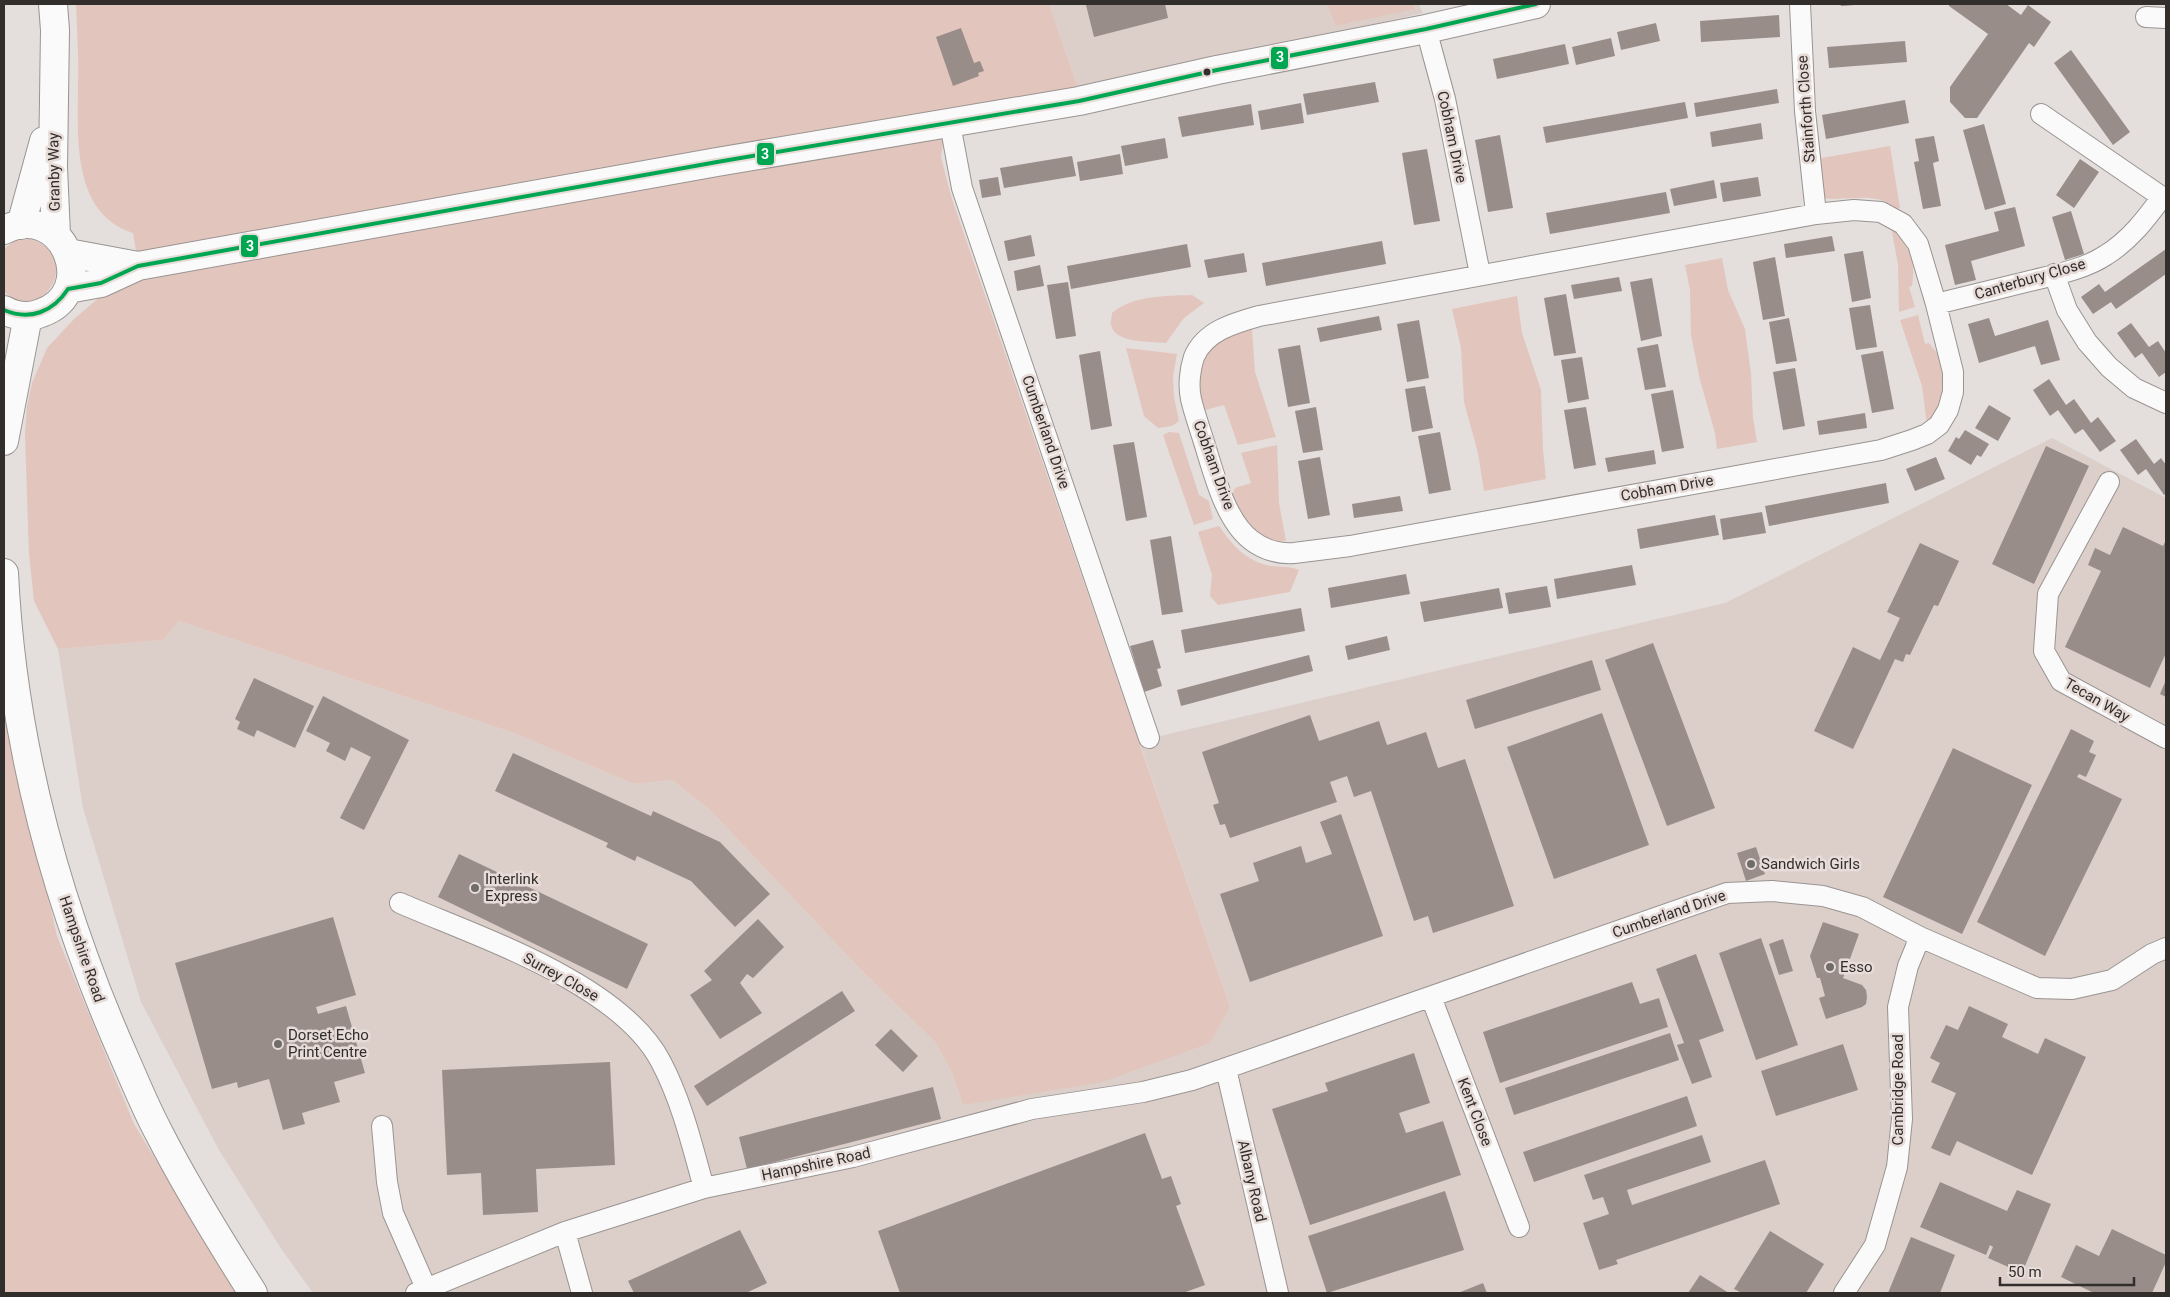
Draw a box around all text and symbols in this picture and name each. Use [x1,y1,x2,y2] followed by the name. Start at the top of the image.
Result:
[1270,46,1289,70] line badge: 3
[1276,49,1284,65] text: 3
[1793,55,1819,163] street label: Stainforth Close
[1202,67,1212,77] unlabelled marker
[1433,89,1471,185] street label: Cobham Drive
[44,132,64,212] street label: Granby Way
[756,142,775,166] line badge: 3
[761,146,769,162] text: 3
[240,234,259,258] line badge: 3
[246,238,254,254] text: 3
[1972,255,2088,303] street label: Canterbury Close
[1018,373,1074,491] street label: Cumberland Drive
[1190,418,1239,512] street label: Cobham Drive
[1619,471,1715,505] street label: Cobham Drive
[2061,674,2133,726] street label: Tecan Way
[1761,855,1860,873] place label: Sandwich Girls
[1745,858,1757,870] marker: Sandwich Girls
[485,870,539,905] place label: Interlink Express
[469,882,481,894] marker: Interlink Express
[1610,886,1728,942] street label: Cumberland Drive
[55,894,109,1004] street label: Hampshire Road
[520,949,602,1005] street label: Surrey Close
[1840,958,1873,976] place label: Esso
[1824,961,1836,973] marker: Esso
[288,1026,369,1061] place label: Dorset Echo Print Centre
[1889,1034,1907,1146] street label: Cambridge Road
[272,1038,284,1050] marker: Dorset Echo Print Centre
[1454,1075,1496,1149] street label: Kent Close
[1234,1138,1270,1224] street label: Albany Road
[760,1144,872,1184] street label: Hampshire Road
[2000,1254,2134,1286] scale bar
[2008,1263,2042,1281] text: 50 m

